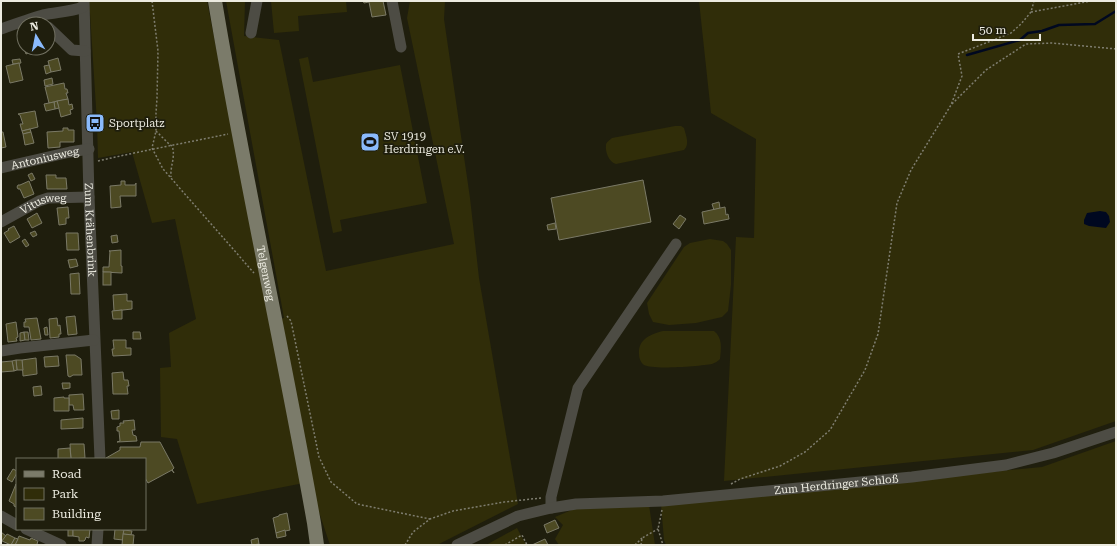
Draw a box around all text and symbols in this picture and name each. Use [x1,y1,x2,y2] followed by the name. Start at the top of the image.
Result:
[16,16,56,56] north arrow
[973,16,1040,42] scale bar
[29,19,40,34] text: N
[979,23,1006,37] text: 50 m
[84,112,106,134] bus stop icon: Sportplatz
[109,117,164,130] place label: Sportplatz
[384,130,465,156] place label: SV 1919 Herdringen e.V.
[359,131,381,153] sports icon: SV 1919 Herdringen e.V.
[10,144,81,172] street label: Antoniusweg
[82,183,99,277] street label: Zum Krähenbrink
[18,191,67,217] street label: Vitusweg
[254,244,278,303] street label: Telgenweg
[16,458,146,530] legend
[52,467,82,481] text: Road
[774,472,899,497] street label: Zum Herdringer Schloß
[52,487,79,501] text: Park
[52,507,101,521] text: Building

